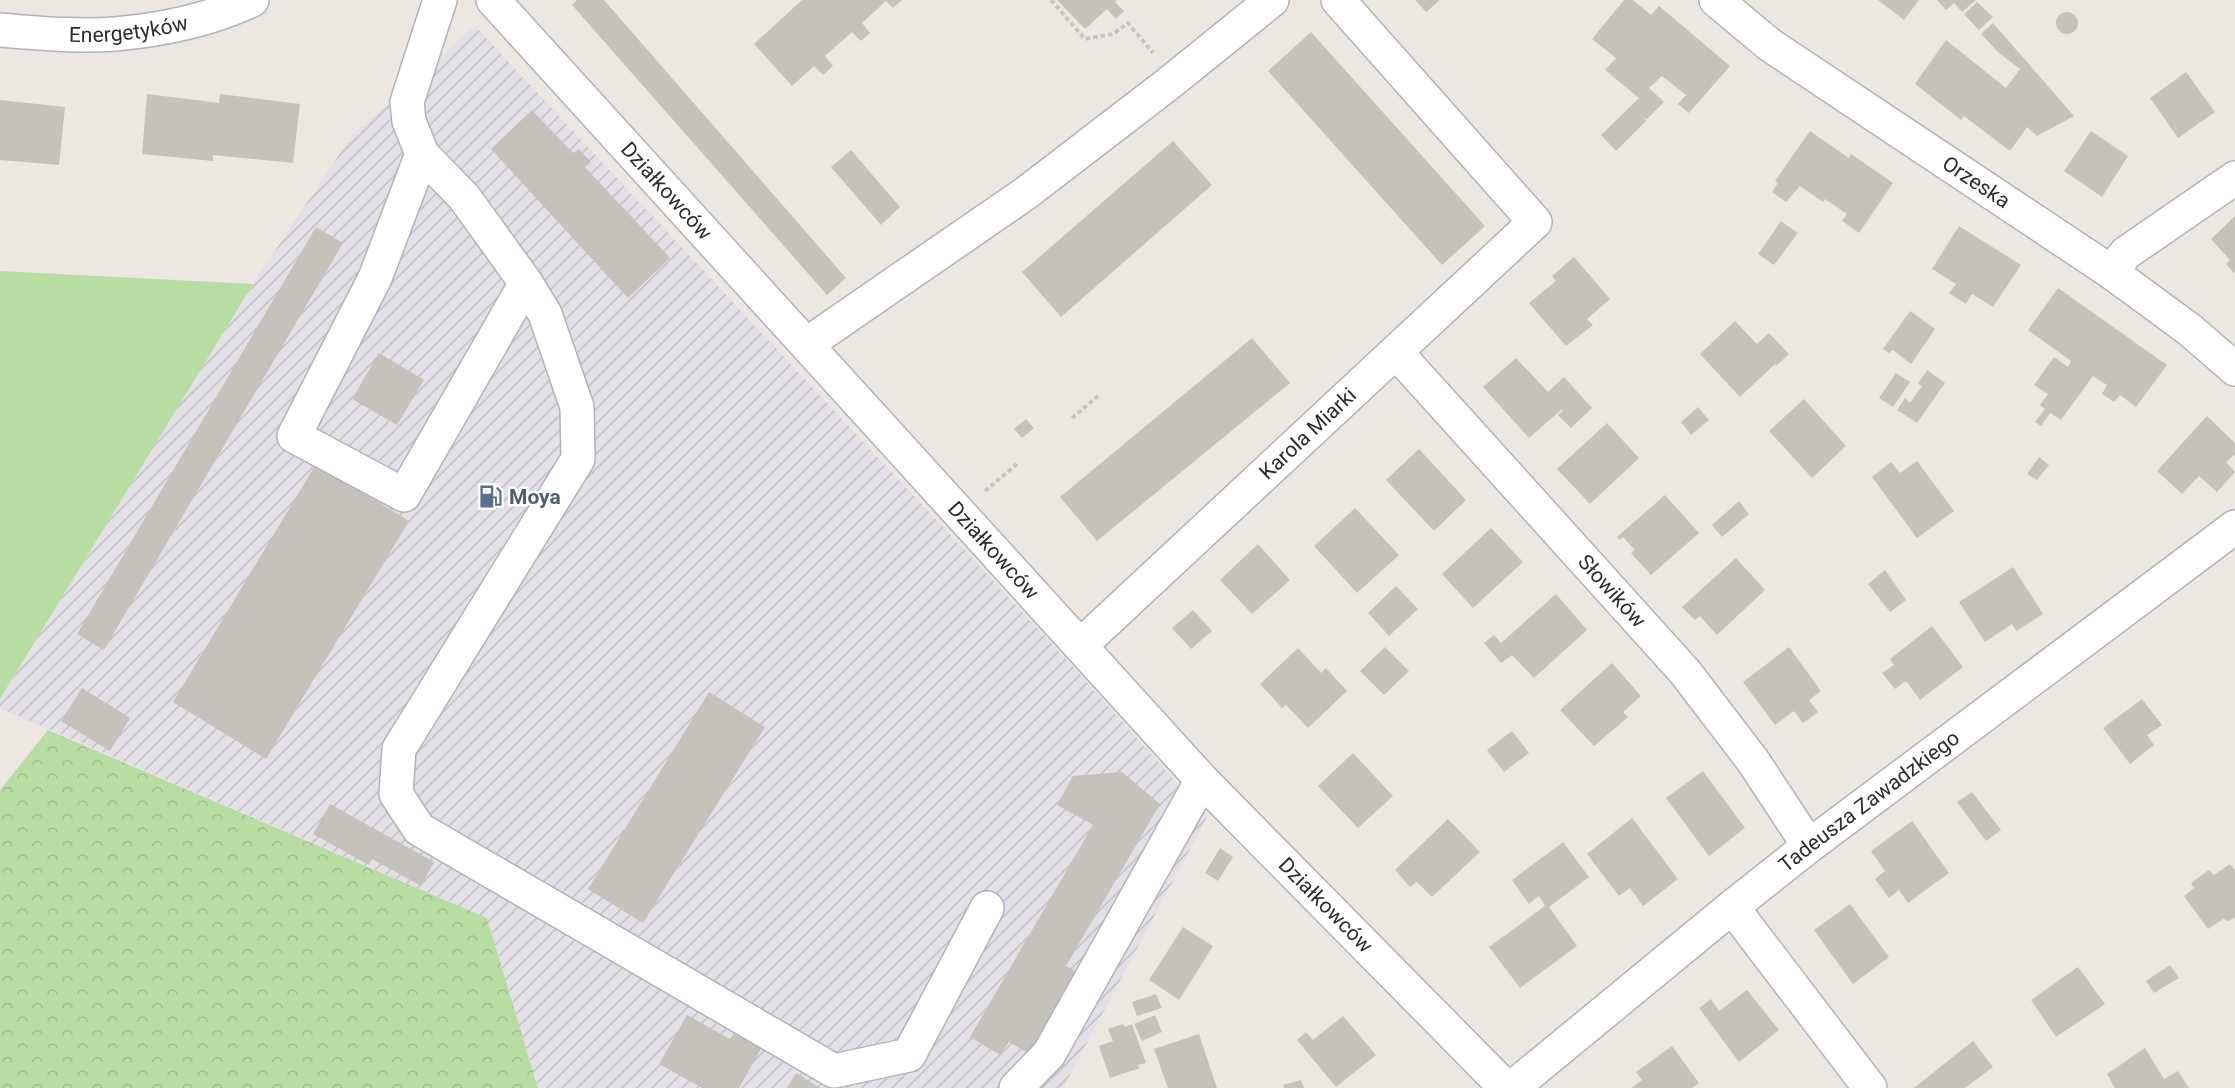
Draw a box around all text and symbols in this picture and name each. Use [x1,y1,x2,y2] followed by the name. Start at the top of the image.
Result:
[69,11,191,47] street label: Energetyków
[616,137,717,245] street label: Działkowców
[1938,151,2014,213] street label: Orzeska
[1255,383,1361,484] street label: Karola Miarki
[478,484,504,510] fuel station icon: Moya
[509,485,561,509] place label: Moya
[943,497,1044,605] street label: Działkowców
[1573,550,1651,632] street label: Słowików
[1774,726,1964,877] street label: Tadeusza Zawadzkiego
[1274,853,1378,958] street label: Działkowców

